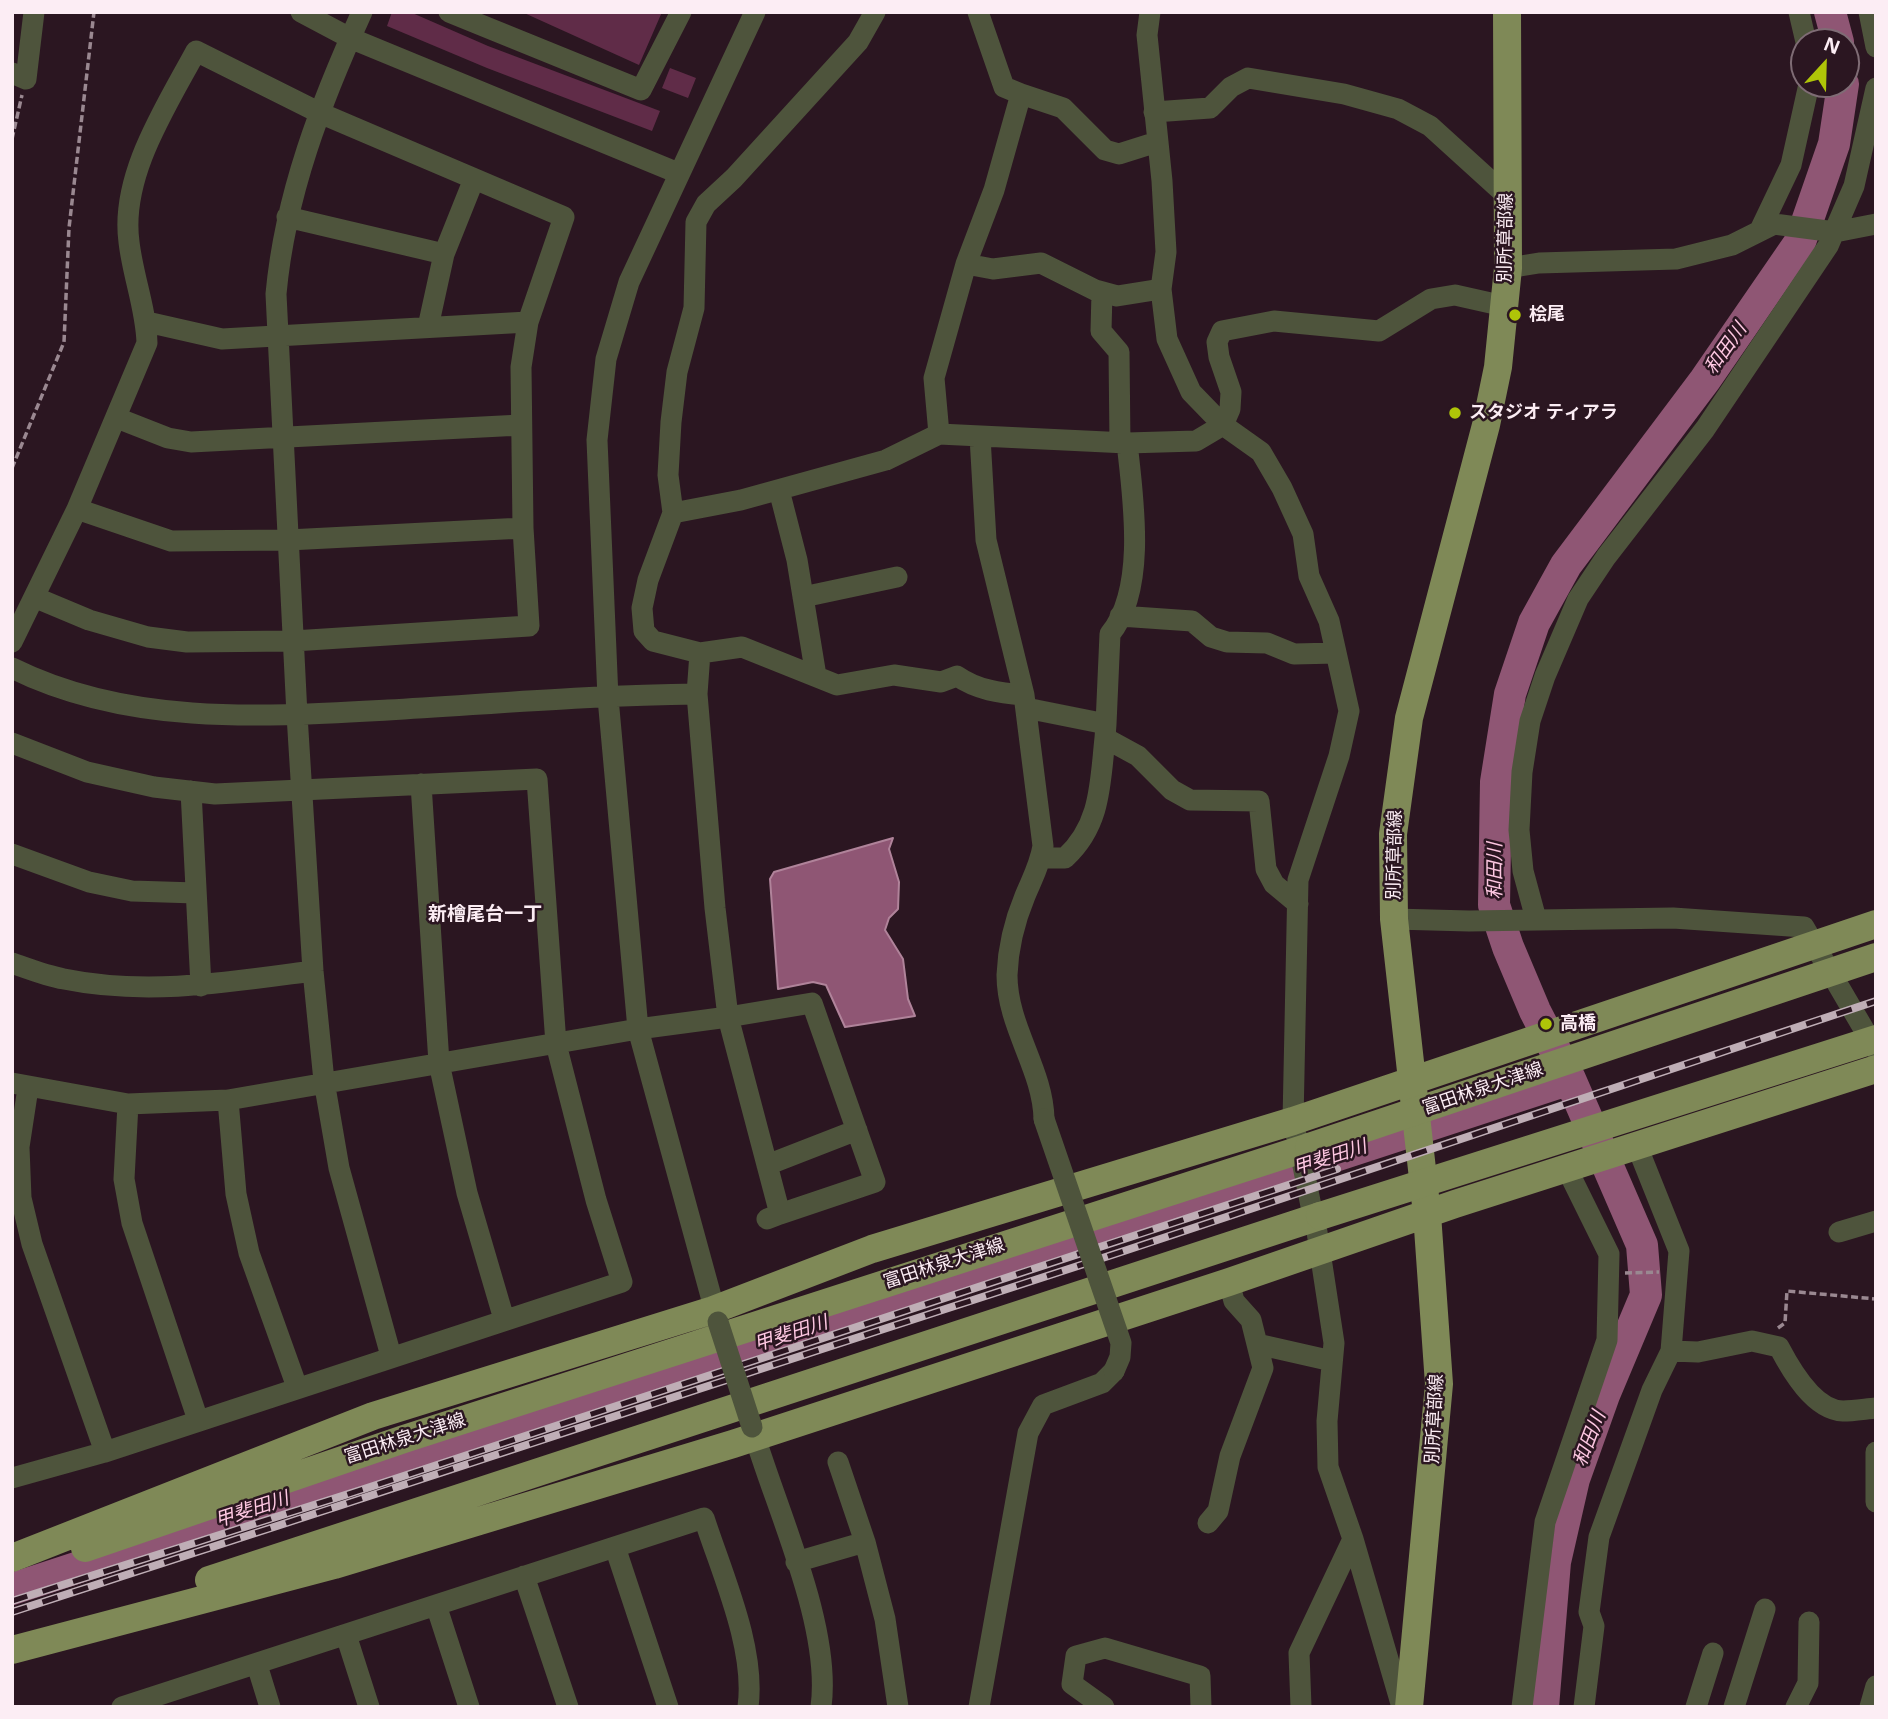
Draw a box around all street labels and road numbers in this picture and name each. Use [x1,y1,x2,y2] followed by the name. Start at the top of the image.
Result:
[1494,193,1518,283] street label: 別所草部線
[1383,810,1407,900] street label: 別所草部線
[1420,1058,1546,1120] street label: 富田林泉大津線
[881,1234,1007,1294] street label: 富田林泉大津線
[1422,1373,1448,1465] street label: 別所草部線
[342,1409,468,1469] street label: 富田林泉大津線

